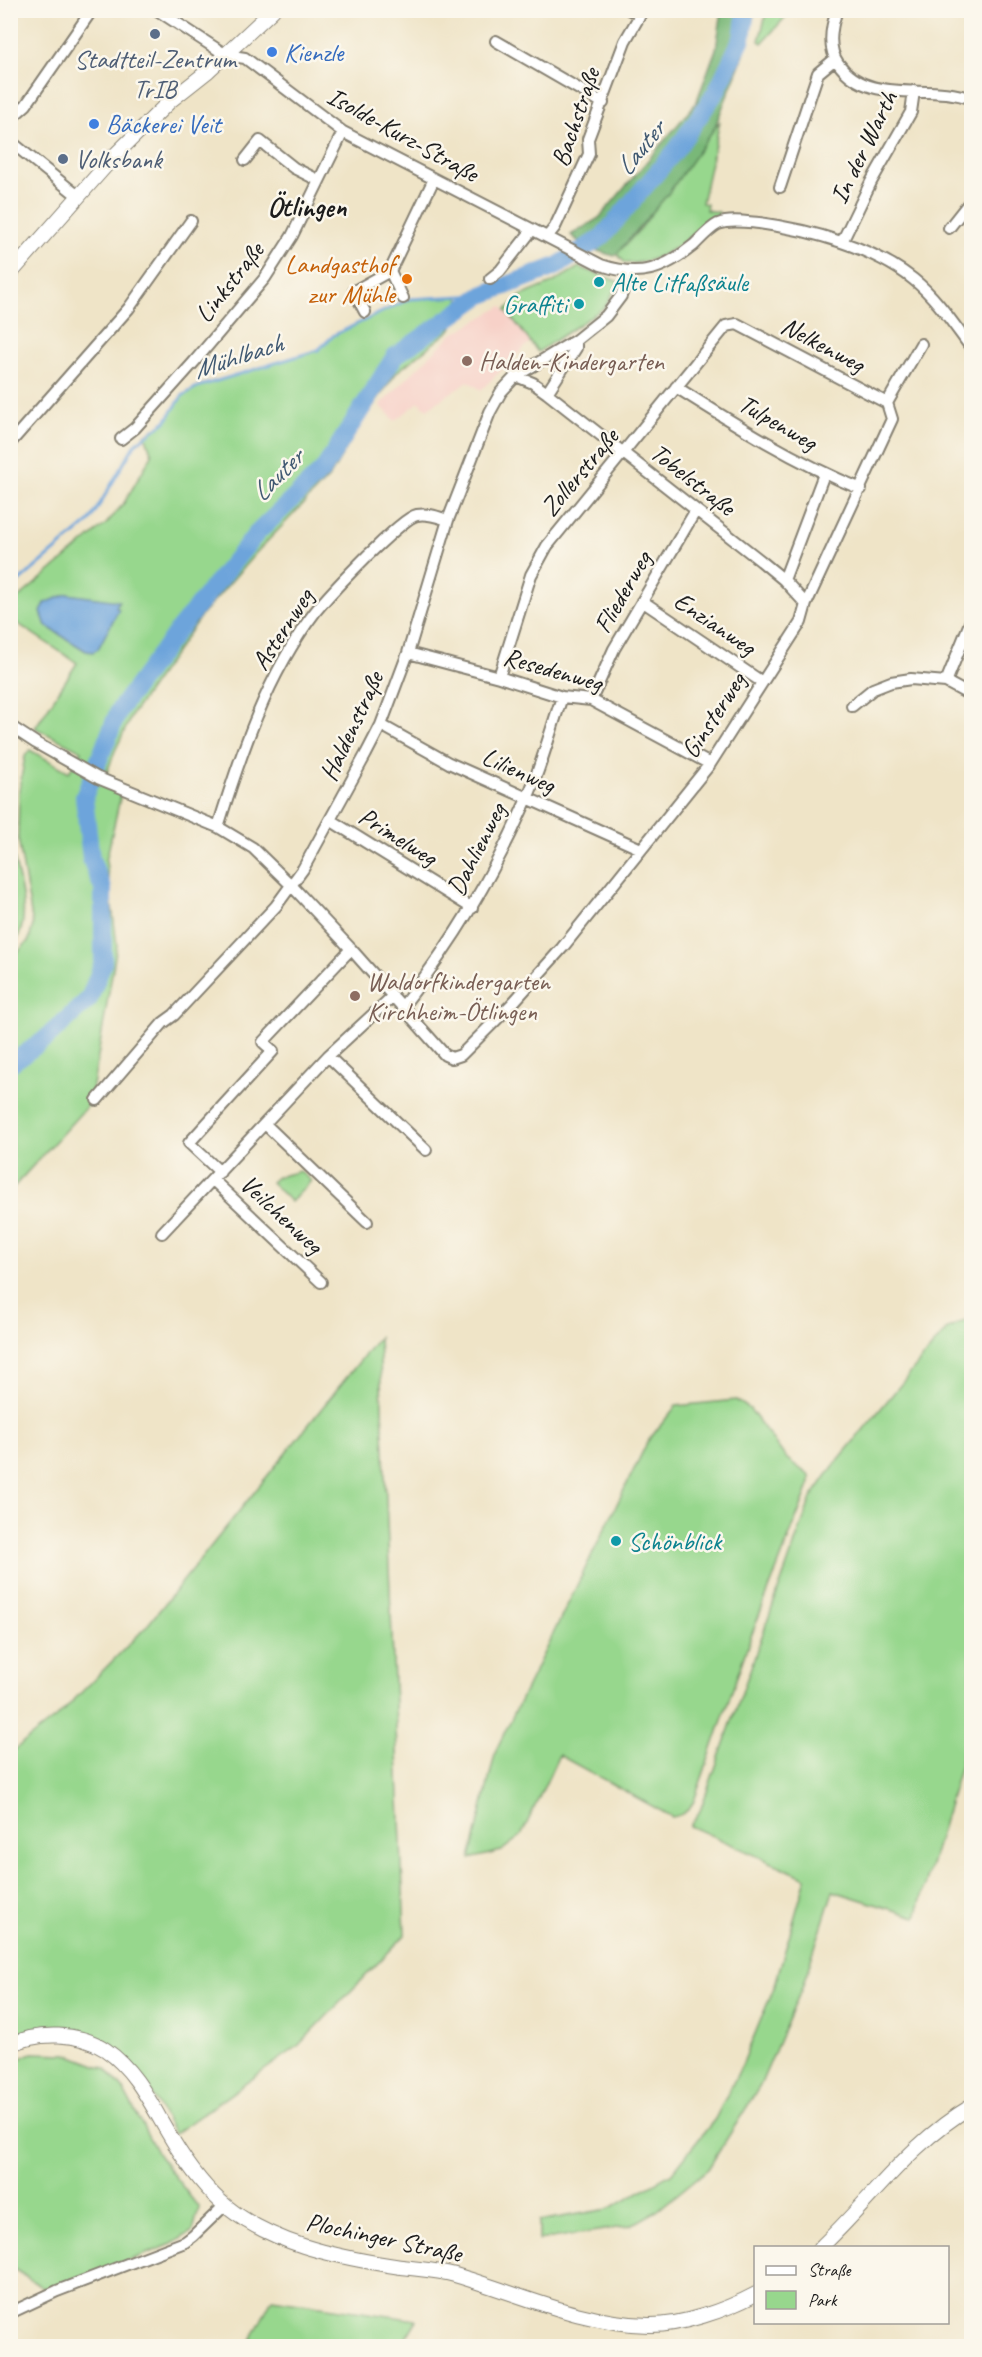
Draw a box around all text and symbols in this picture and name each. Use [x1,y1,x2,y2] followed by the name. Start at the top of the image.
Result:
[148,27,162,41] marker: Stadtteil-Zentrum TrIB
[284,36,345,69] place label: Kienzle
[74,43,238,106] place label: Stadtteil-Zentrum TrIB
[265,45,279,59] marker: Kienzle
[543,61,609,171] street label: Bachstraße
[321,79,486,191] street label: Isolde-Kurz-Straße
[822,84,905,209] street label: In der Warth
[106,108,223,141] place label: Bäckerei Veit
[608,110,675,182] water label: Lauter
[87,117,101,131] marker: Bäckerei Veit
[75,143,164,176] place label: Volksbank
[56,152,70,166] marker: Volksbank
[268,189,348,224] district label: Ötlingen
[188,233,273,329] street label: Linkstraße
[285,248,400,311] place label: Landgasthof zur Mühle
[611,266,749,299] place label: Alte Litfaßsäule
[400,272,414,286] marker: Landgasthof zur Mühle
[592,275,606,289] marker: Alte Litfaßsäule
[503,288,570,321] place label: Graffiti
[572,297,586,311] marker: Graffiti
[775,309,872,381] street label: Nelkenweg
[189,325,289,386] water label: Mühlbach
[479,345,665,378] place label: Halden-Kindergarten
[460,354,474,368] marker: Halden-Kindergarten
[733,387,824,459] street label: Tulpenweg
[533,420,627,523] street label: Zollerstraße
[643,436,744,524] street label: Tobelstraße
[244,438,314,508] water label: Lauter
[586,544,660,639] street label: Fliederweg
[244,581,322,676] street label: Asternweg
[667,584,763,664] street label: Enzianweg
[500,640,608,700] street label: Resedenweg
[312,664,392,786] street label: Haldenstraße
[673,665,754,764] street label: Ginsterweg
[477,740,562,802] street label: Lilienweg
[439,796,514,901] street label: Dahlienweg
[352,800,445,874] street label: Primelweg
[367,965,551,1028] place label: Waldorfkindergarten Kirchheim-Ötlingen
[348,989,362,1003] marker: Waldorfkindergarten Kirchheim-Ötlingen
[233,1168,331,1262] street label: Veilchenweg
[628,1525,723,1558] place label: Schönblick
[609,1534,623,1548] marker: Schönblick
[303,2205,467,2271] street label: Plochinger Straße
[754,2246,949,2324] legend
[808,2259,852,2281] text: Straße
[808,2289,838,2311] text: Park

